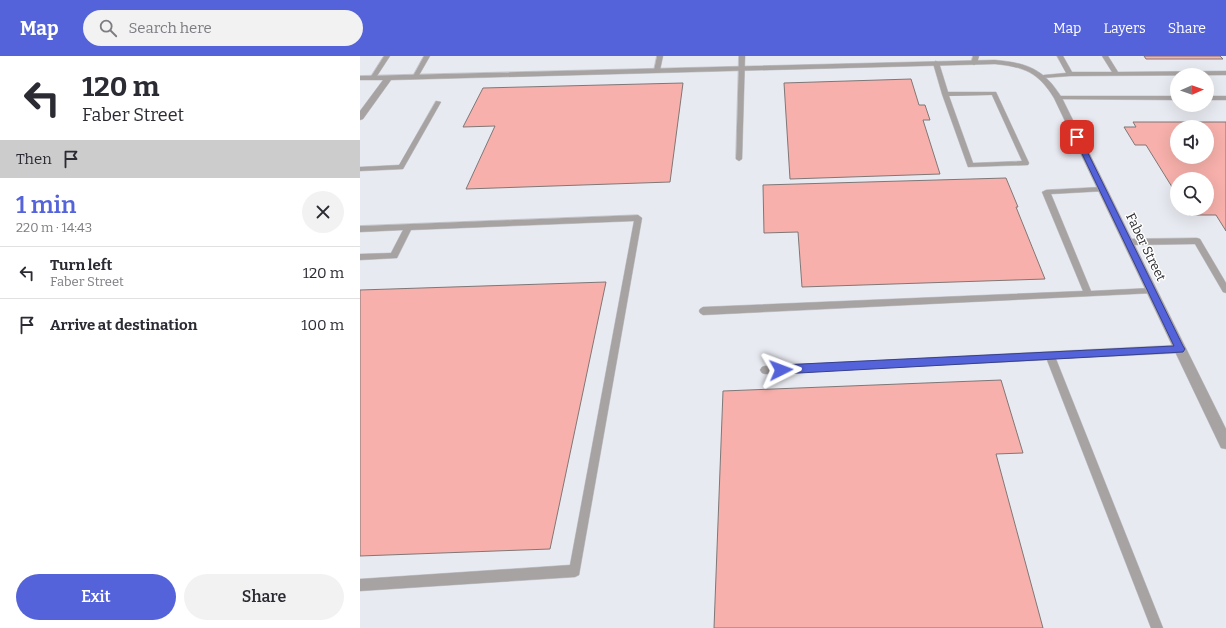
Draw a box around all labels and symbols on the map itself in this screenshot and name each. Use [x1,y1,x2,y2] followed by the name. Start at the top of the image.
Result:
[1170,68,1214,112] north arrow
[1060,120,1094,154] pin
[1123,211,1169,284] street label: Faber Street
[760,349,802,391] position arrow

